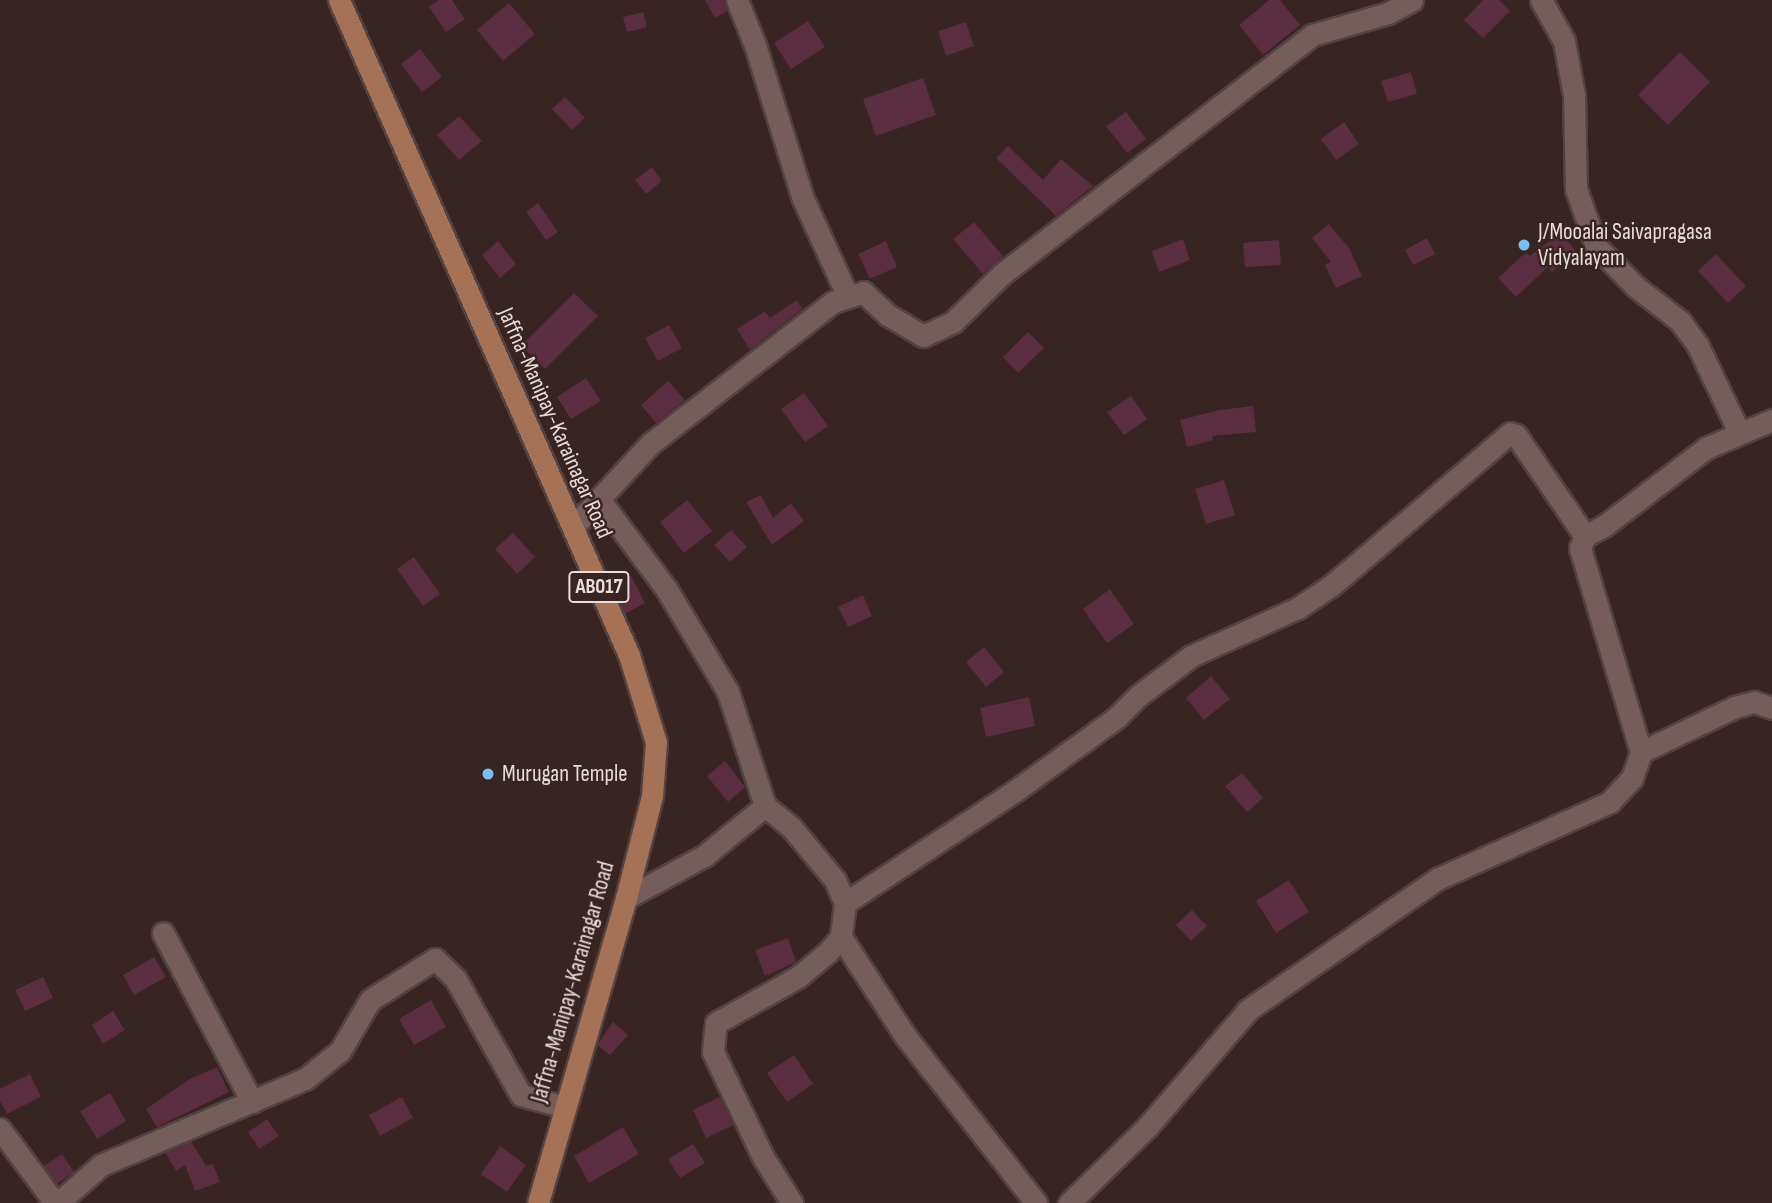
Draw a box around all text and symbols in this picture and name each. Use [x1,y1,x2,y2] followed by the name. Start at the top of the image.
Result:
[1538,218,1712,272] place label: J/Mooalai Saivapragasa Vidyalayam
[1516,237,1532,253] marker: J/Mooalai Saivapragasa Vidyalayam
[492,303,618,543] street label: Jaffna-Manipay-Karainagar Road
[568,570,630,604] road number: AB017
[502,760,628,788] place label: Murugan Temple
[480,766,496,782] marker: Murugan Temple
[525,858,621,1106] street label: Jaffna-Manipay-Karainagar Road

